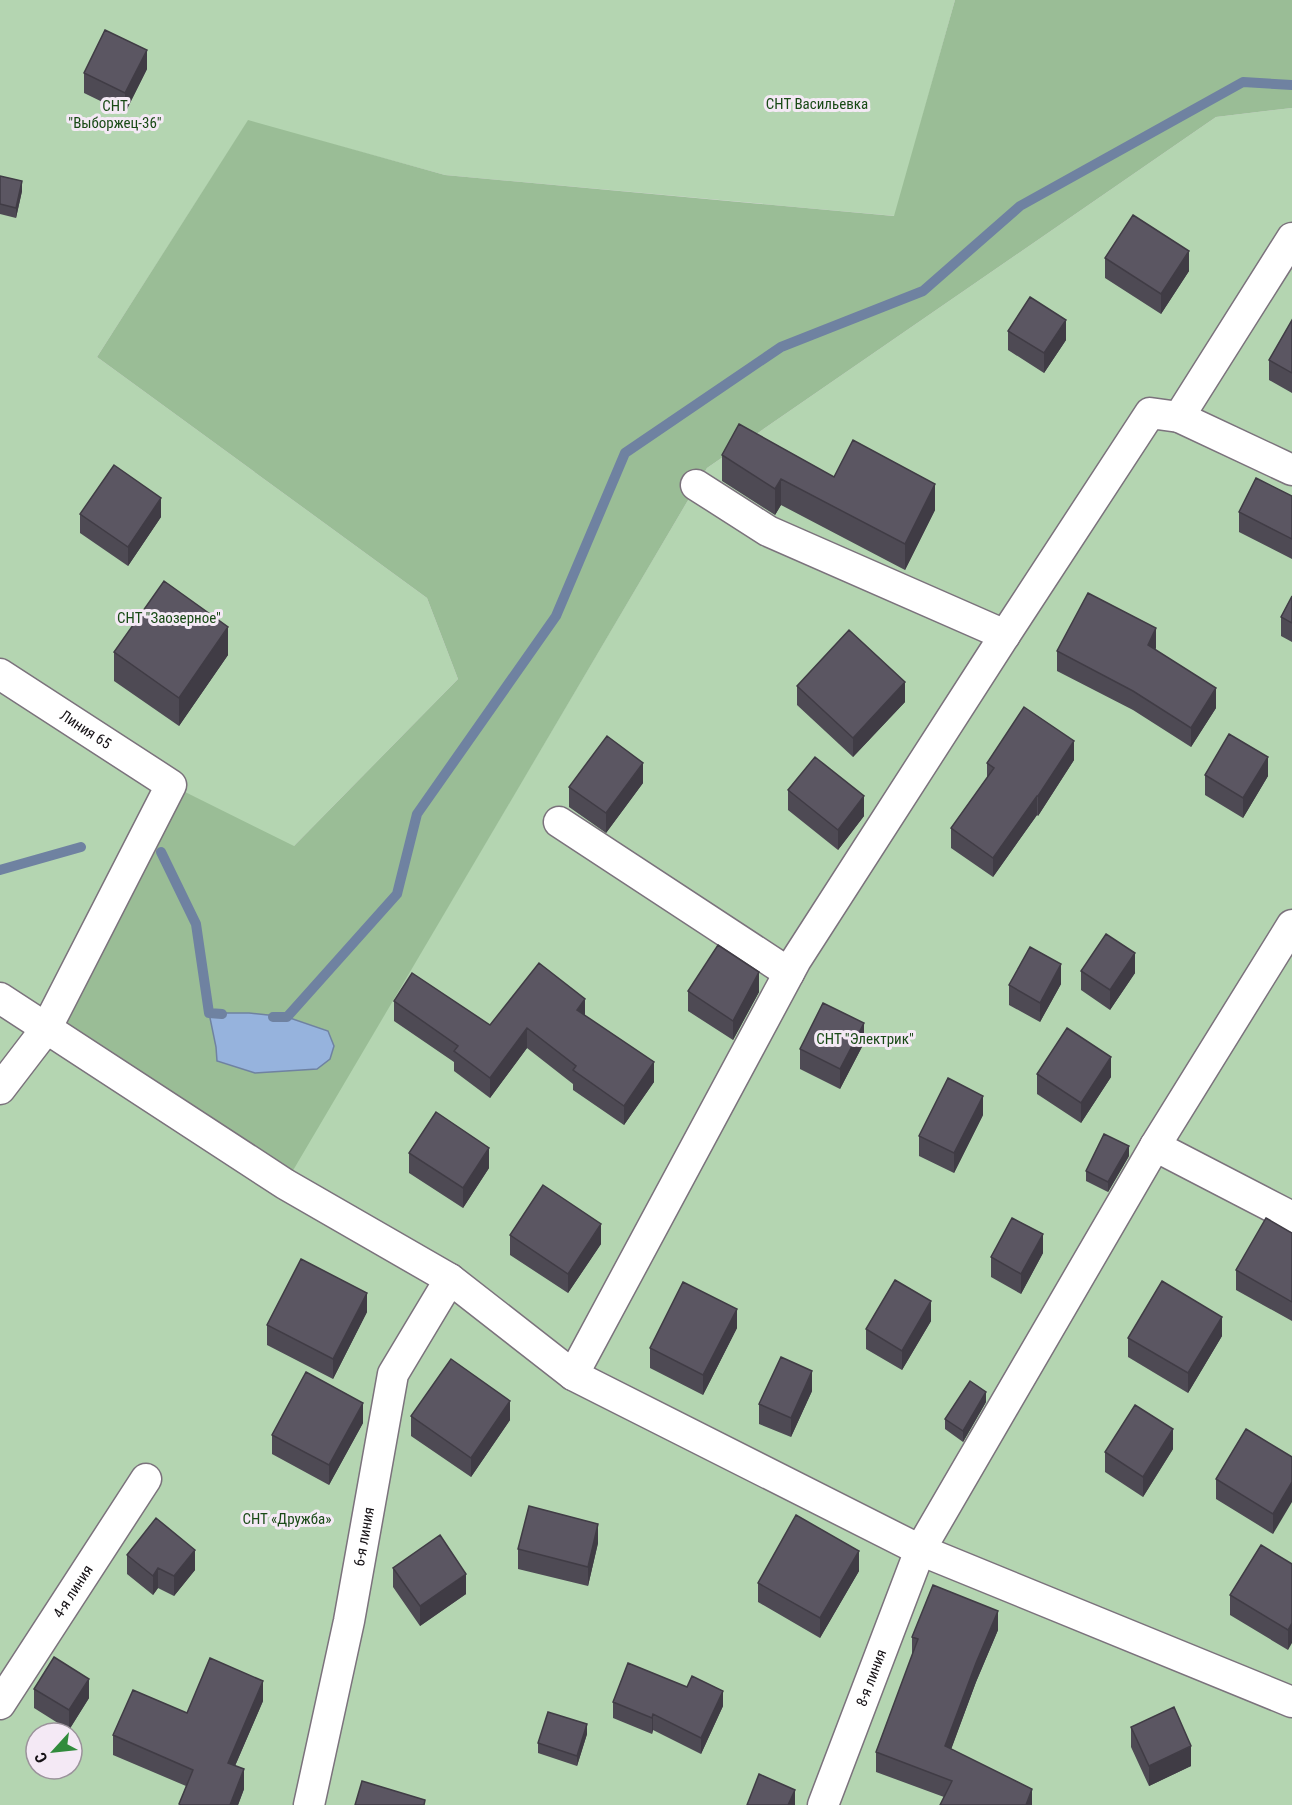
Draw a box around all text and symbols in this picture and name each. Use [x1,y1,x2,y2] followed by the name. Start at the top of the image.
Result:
[766,95,868,113] park label: СНТ Васильевка
[68,97,162,132] park label: СНТ "Выборжец-36"
[117,609,221,627] park label: СНТ "Заозерное"
[56,706,115,753] street label: Линия 65
[816,1030,914,1048] park label: СНТ "Электрик"
[350,1506,378,1568] street label: 6-я линия
[243,1510,331,1528] park label: СНТ «Дружба»
[49,1562,97,1622] street label: 4-я линия
[852,1647,890,1709] street label: 8-я линия
[24,1721,84,1781] north arrow
[31,1749,52,1766] text: С

